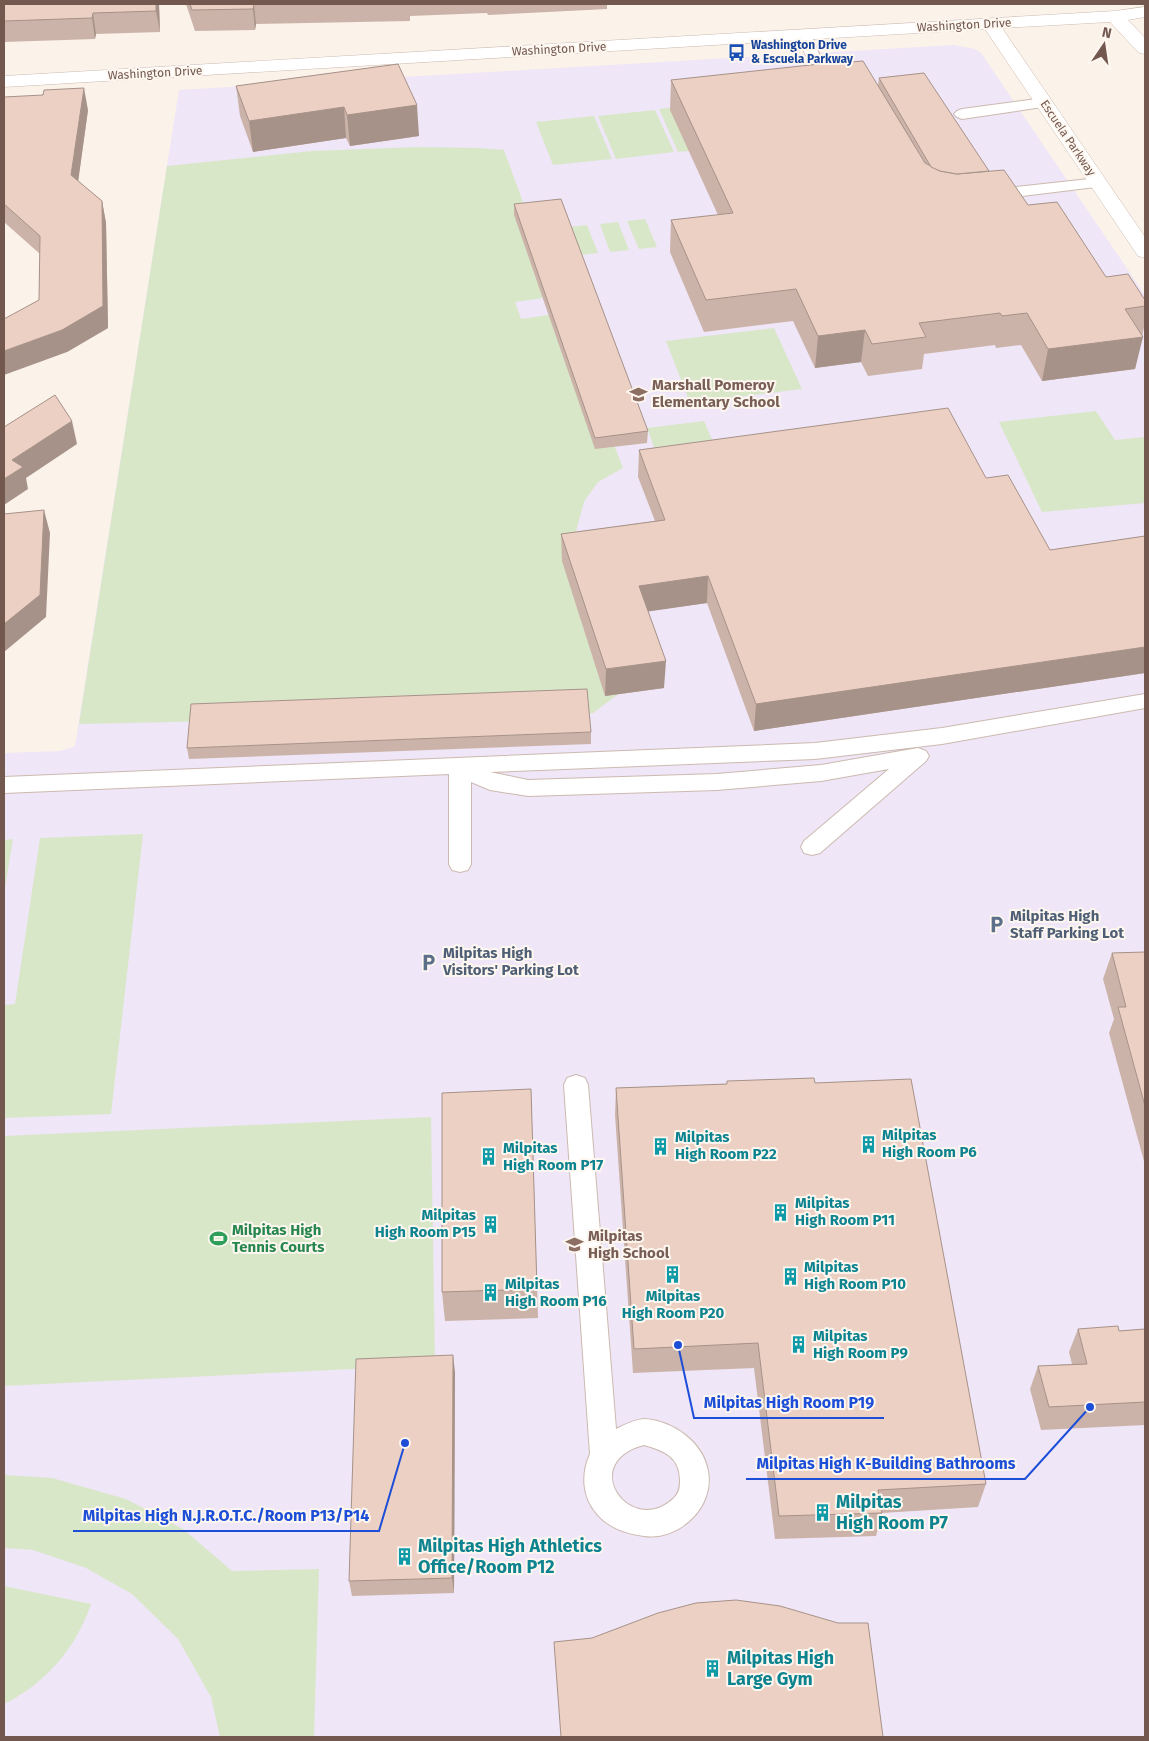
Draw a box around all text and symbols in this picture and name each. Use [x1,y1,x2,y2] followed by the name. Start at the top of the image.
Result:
[916,16,1012,34] street label: Washington Drive
[1079,20,1129,70] north arrow
[1100,23,1113,42] text: N
[751,38,854,66] place label: Washington Drive & Escuela Parkway
[511,40,607,58] street label: Washington Drive
[727,42,747,62] bus stop icon: Washington Drive & Escuela Parkway
[107,64,203,82] street label: Washington Drive
[1037,97,1099,179] street label: Escuela Parkway
[652,376,780,411] place label: Marshall Pomeroy Elementary School
[628,384,648,404] school or university icon: Marshall Pomeroy Elementary School
[1010,907,1124,942] place label: Milpitas High Staff Parking Lot
[986,915,1006,935] parking icon: Milpitas High Staff Parking Lot
[442,944,579,979] place label: Milpitas High Visitors' Parking Lot
[419,952,439,972] parking icon: Milpitas High Visitors' Parking Lot
[882,1126,977,1161] place label: Milpitas High Room P6
[675,1128,777,1163] place label: Milpitas High Room P22
[858,1134,878,1154] building icon: Milpitas High Room P6
[651,1136,671,1156] building icon: Milpitas High Room P22
[503,1139,603,1174] place label: Milpitas High Room P17
[479,1147,499,1167] building icon: Milpitas High Room P17
[795,1194,895,1229] place label: Milpitas High Room P11
[771,1202,791,1222] building icon: Milpitas High Room P11
[375,1206,476,1241] place label: Milpitas High Room P15
[480,1214,500,1234] building icon: Milpitas High Room P15
[232,1221,325,1256] place label: Milpitas High Tennis Courts
[588,1227,670,1262] place label: Milpitas High School
[208,1229,228,1249] sports icon: Milpitas High Tennis Courts
[564,1235,584,1255] school or university icon: Milpitas High School
[804,1258,906,1293] place label: Milpitas High Room P10
[663,1265,683,1285] building icon: Milpitas High Room P20
[780,1266,800,1286] building icon: Milpitas High Room P10
[505,1275,607,1310] place label: Milpitas High Room P16
[481,1283,501,1303] building icon: Milpitas High Room P16
[622,1287,725,1322] place label: Milpitas High Room P20
[813,1327,908,1362] place label: Milpitas High Room P9
[789,1335,809,1355] building icon: Milpitas High Room P9
[694,1387,884,1418] callout: Milpitas High Room P19
[704,1393,874,1412] text: Milpitas High Room P19
[746,1448,1025,1479] callout: Milpitas High K-Building Bathrooms
[756,1454,1016,1473] text: Milpitas High K-Building Bathrooms
[836,1491,948,1534] place label: Milpitas High Room P7
[73,1500,379,1531] callout: Milpitas High N.J.R.O.T.C./Room P13/P14
[812,1502,832,1522] building icon: Milpitas High Room P7
[83,1506,369,1525] text: Milpitas High N.J.R.O.T.C./Room P13/P14
[418,1535,602,1578] place label: Milpitas High Athletics Office/Room P12
[394,1546,414,1566] building icon: Milpitas High Athletics Office/Room P12
[727,1647,834,1690] place label: Milpitas High Large Gym
[703,1658,723,1678] building icon: Milpitas High Large Gym

